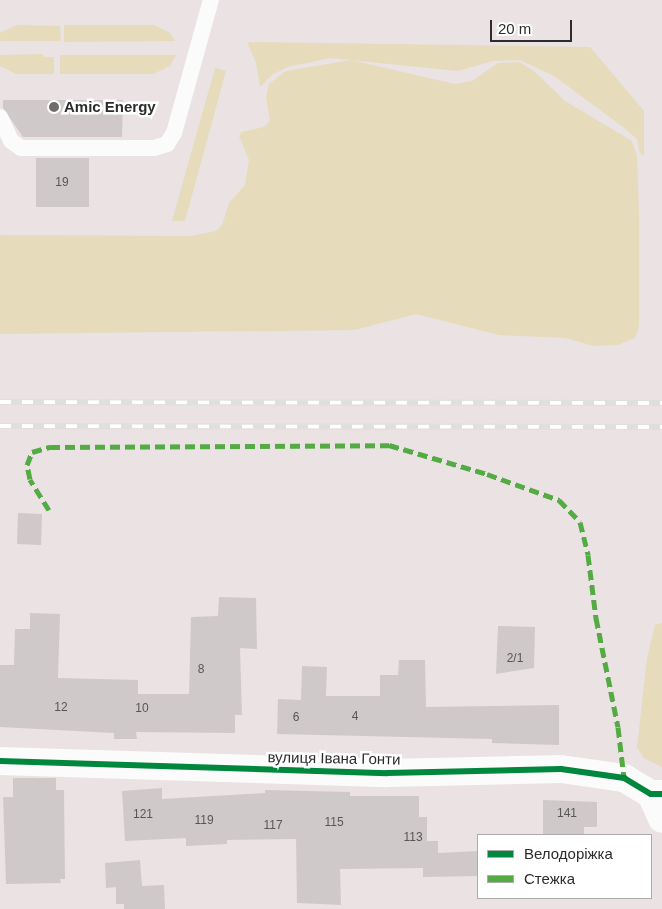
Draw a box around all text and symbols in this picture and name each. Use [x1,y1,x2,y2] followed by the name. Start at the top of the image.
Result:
[492,10,574,42] scale bar
[498,20,531,37] text: 20 m
[64,98,156,116] place label: Amic Energy
[48,101,60,113] marker: Amic Energy
[55,176,69,190] house number: 19
[507,652,523,666] house number: 2/1
[198,663,204,677] house number: 8
[54,701,68,715] house number: 12
[135,702,149,716] house number: 10
[352,710,358,724] house number: 4
[293,711,299,725] house number: 6
[267,748,401,768] street label: вулиця Івана Гонти
[557,807,577,821] house number: 141
[133,808,153,822] house number: 121
[194,814,214,828] house number: 119
[324,816,344,830] house number: 115
[263,819,283,833] house number: 117
[403,831,423,845] house number: 113
[477,834,652,899] legend
[524,845,613,862] text: Велодоріжка
[524,870,575,887] text: Стежка

